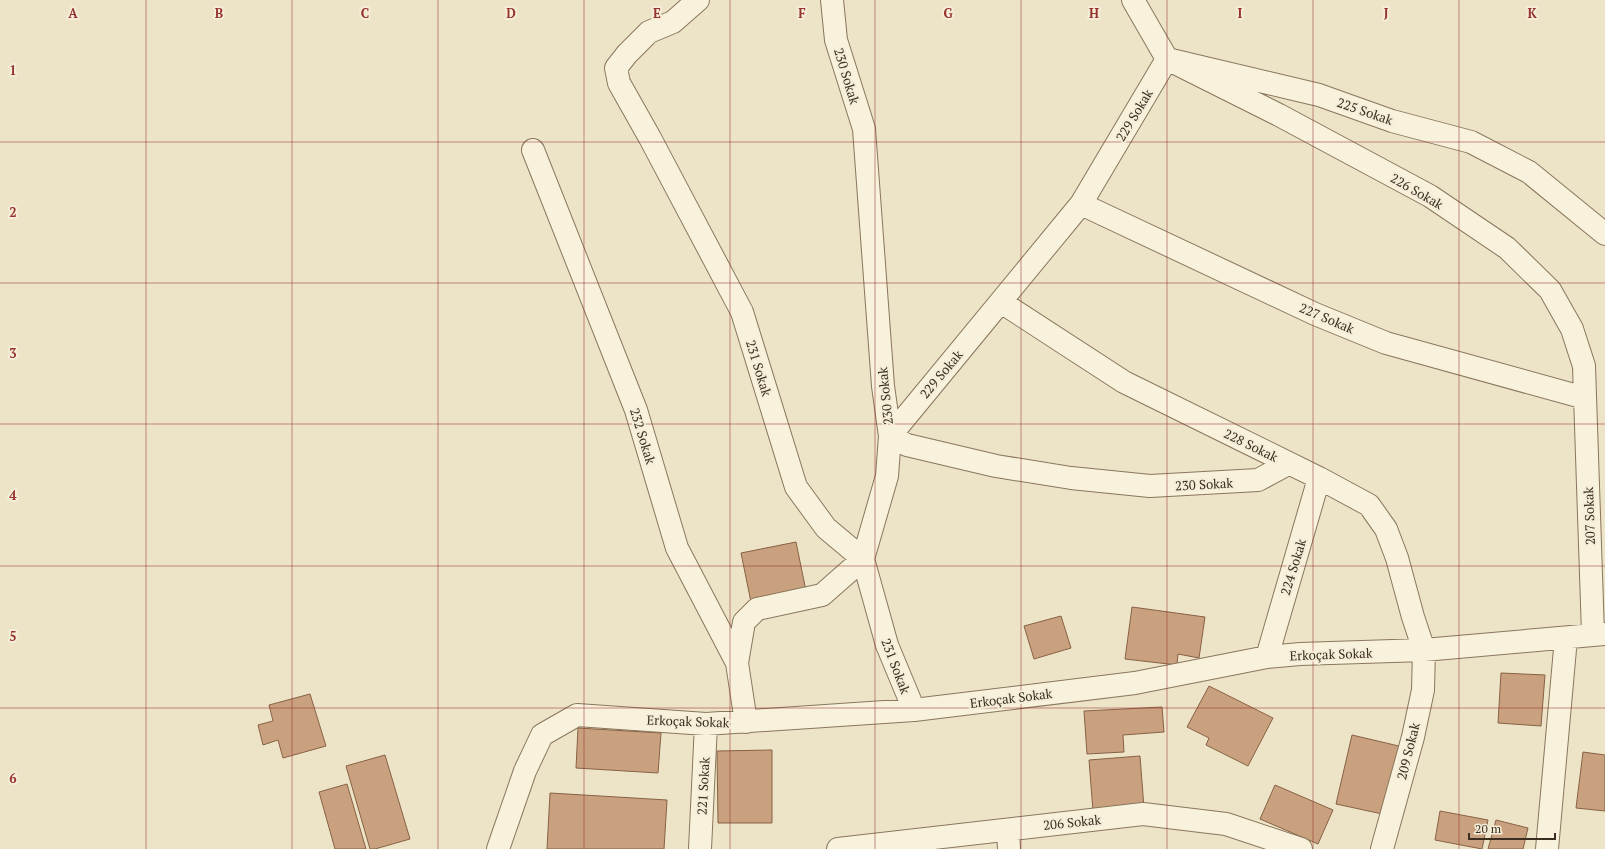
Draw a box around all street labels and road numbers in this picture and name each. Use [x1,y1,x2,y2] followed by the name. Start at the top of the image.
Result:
[830,46,864,107] street label: 230 Sokak
[1111,85,1157,145] street label: 229 Sokak
[1335,93,1396,129] street label: 225 Sokak
[1387,169,1447,213] street label: 226 Sokak
[1297,298,1358,338] street label: 227 Sokak
[742,338,776,399] street label: 231 Sokak
[915,346,967,402] street label: 229 Sokak
[873,366,897,426] street label: 230 Sokak
[626,406,660,467] street label: 232 Sokak
[1221,424,1281,466] street label: 228 Sokak
[1175,473,1234,495] street label: 230 Sokak
[1579,486,1599,545] street label: 207 Sokak
[1276,536,1310,597] street label: 224 Sokak
[877,636,915,697] street label: 231 Sokak
[1289,644,1373,664] street label: Erkoçak Sokak
[969,684,1054,712] street label: Erkoçak Sokak
[646,711,730,731] street label: Erkoçak Sokak
[1392,720,1424,781] street label: 209 Sokak
[692,756,714,815] street label: 221 Sokak
[1042,810,1102,834] street label: 206 Sokak

